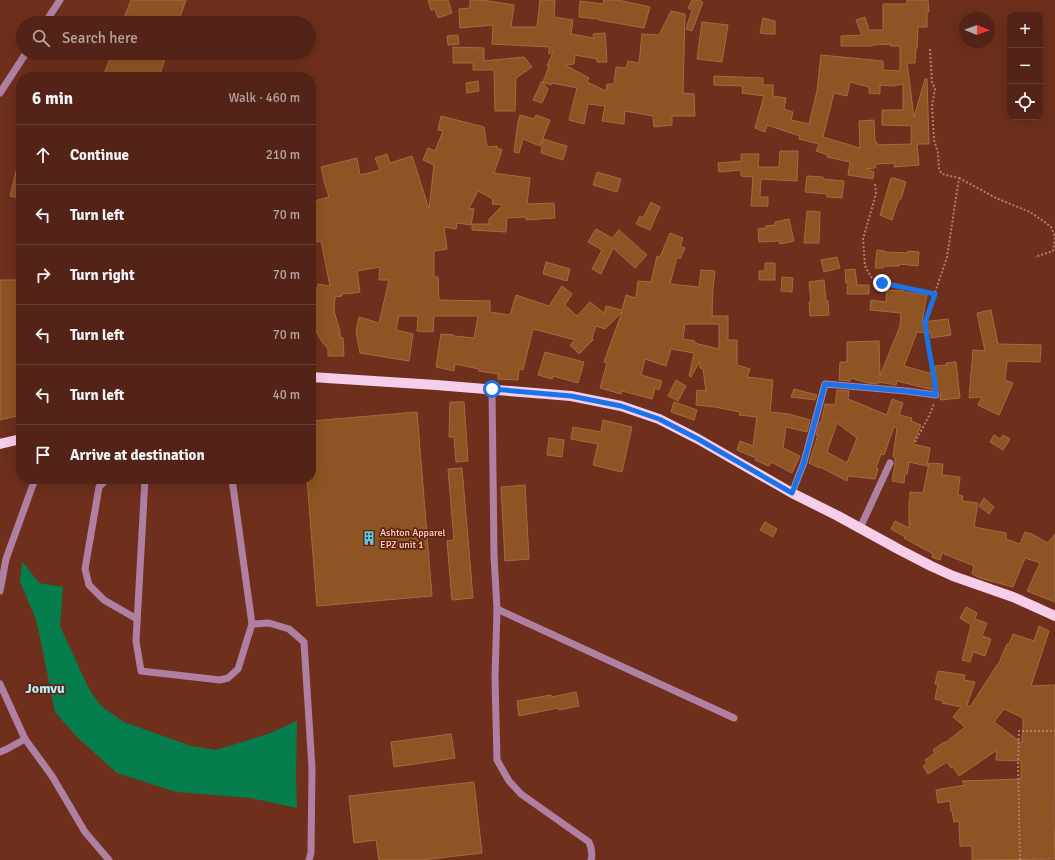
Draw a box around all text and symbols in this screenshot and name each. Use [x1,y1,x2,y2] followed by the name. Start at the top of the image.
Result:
[959,12,995,48] north arrow
[1007,12,1043,120] map controls
[1007,12,1043,48] button: +
[16,16,316,60] search box
[30,27,52,49] icon: search
[62,29,138,47] text: Search here
[1007,48,1043,84] button: −
[1007,84,1043,120] button: locate
[32,88,73,109] text: 6 min
[229,90,300,106] text: Walk · 460 m
[32,144,54,166] icon: ahead
[70,146,129,164] text: Continue
[266,147,300,163] text: 210 m
[32,204,54,226] icon: left
[70,206,124,224] text: Turn left
[273,207,300,223] text: 70 m
[32,264,54,286] icon: right
[70,266,135,284] text: Turn right
[273,267,300,283] text: 70 m
[873,274,891,292] route end
[32,324,54,346] icon: left
[70,326,124,344] text: Turn left
[273,327,300,343] text: 70 m
[483,380,501,398] route start
[32,384,54,406] icon: left
[70,386,124,404] text: Turn left
[273,387,300,403] text: 40 m
[32,444,54,466] icon: arrive
[70,446,205,464] text: Arrive at destination
[380,527,445,551] place label: Ashton Apparel EPZ unit 1
[361,530,377,546] building icon: Ashton Apparel EPZ unit 1
[25,680,65,697] district label: Jomvu

